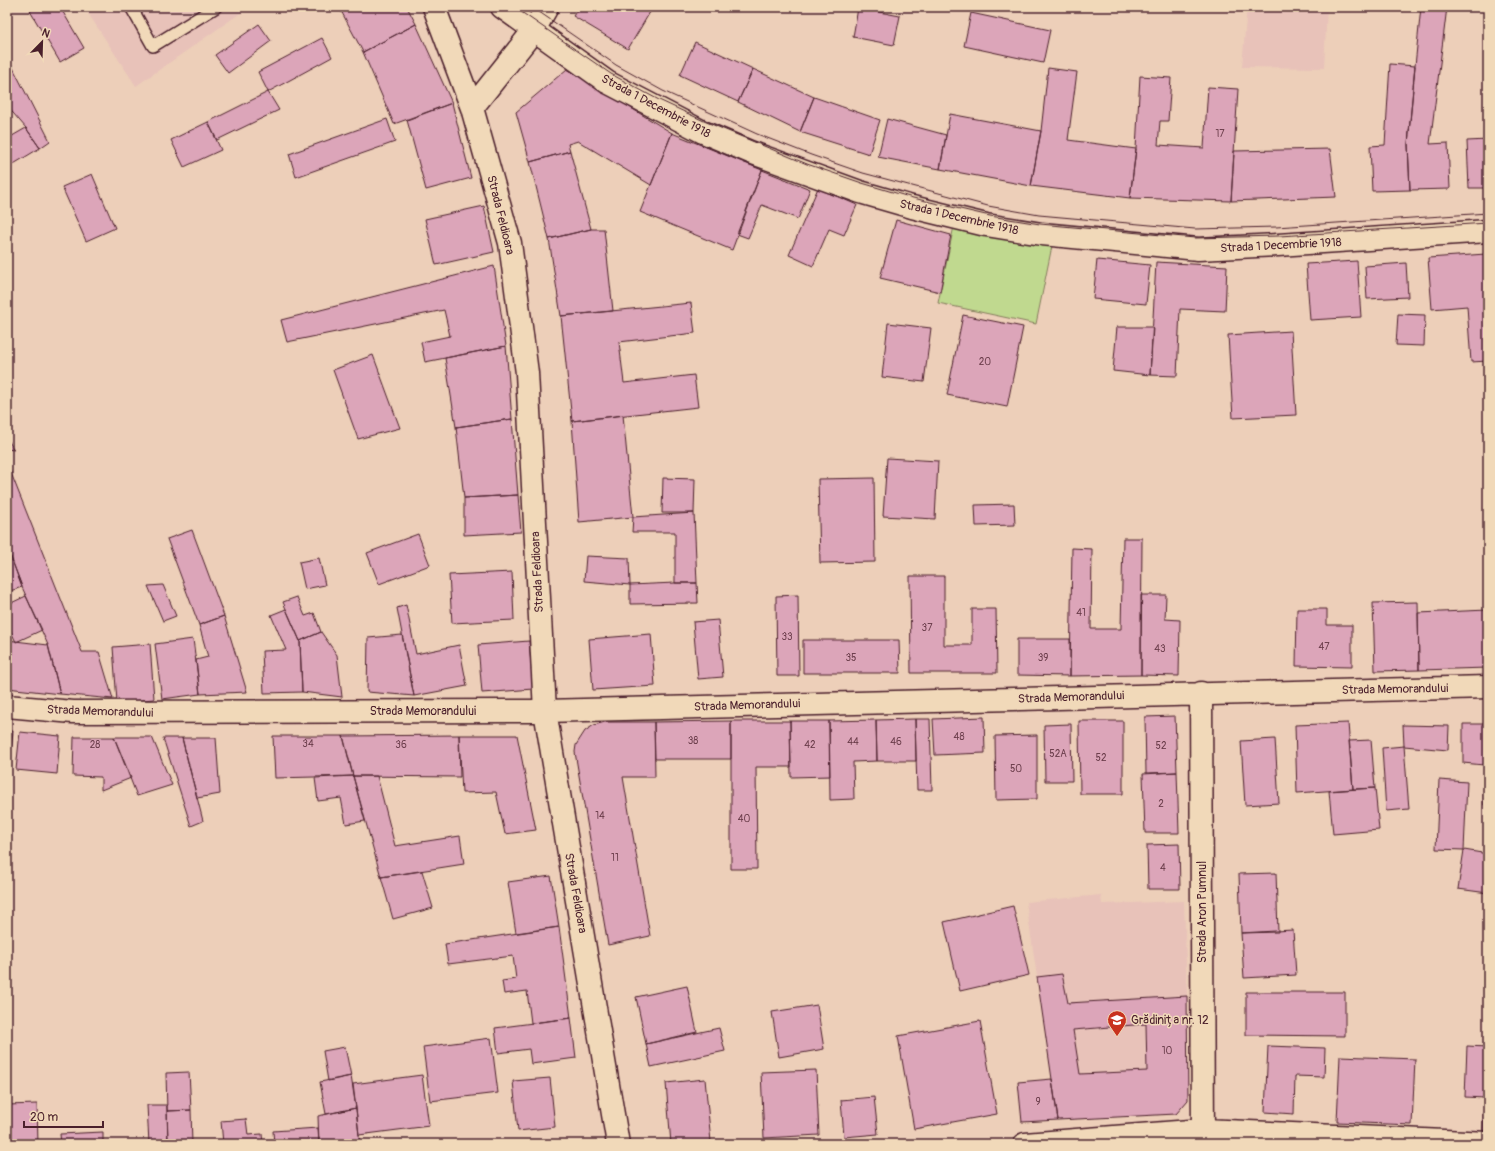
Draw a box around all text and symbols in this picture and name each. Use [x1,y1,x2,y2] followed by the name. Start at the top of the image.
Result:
[22,22,62,62] north arrow
[40,26,52,41] text: N
[599,71,713,142] street label: Strada 1 Decembrie 1918
[1215,128,1225,140] house number: 17
[483,174,518,257] street label: Strada Feldioara
[898,197,1020,238] street label: Strada 1 Decembrie 1918
[1220,235,1342,256] street label: Strada 1 Decembrie 1918
[979,356,991,368] house number: 20
[528,531,547,613] street label: Strada Feldioara
[1076,607,1086,619] house number: 41
[922,622,933,634] house number: 37
[781,631,793,643] house number: 33
[1318,641,1330,653] house number: 47
[1154,643,1166,655] house number: 43
[846,652,857,664] house number: 35
[1038,652,1048,664] house number: 39
[1342,681,1448,698] street label: Strada Memorandului
[1018,688,1125,707] street label: Strada Memorandului
[694,696,801,715] street label: Strada Memorandului
[46,702,153,721] street label: Strada Memorandului
[370,704,476,719] street label: Strada Memorandului
[954,731,964,743] house number: 48
[688,735,698,747] house number: 38
[847,736,859,748] house number: 44
[890,736,902,748] house number: 46
[302,738,314,750] house number: 34
[90,739,100,751] house number: 28
[395,739,407,751] house number: 36
[804,739,816,751] house number: 42
[1155,740,1167,752] house number: 52
[1049,748,1067,760] house number: 52A
[1095,752,1107,764] house number: 52
[1010,763,1022,775] house number: 50
[1158,798,1164,810] house number: 2
[595,810,605,822] house number: 14
[738,813,750,825] house number: 40
[561,852,590,935] street label: Strada Feldioara
[611,852,619,864] house number: 11
[1195,861,1210,963] street label: Strada Aron Pumnul
[1160,862,1166,874] house number: 4
[1106,1009,1128,1037] school or university icon: Grădinița nr. 12
[1131,1013,1209,1028] place label: Grădinița nr. 12
[1162,1045,1173,1057] house number: 10
[1035,1096,1041,1108] house number: 9
[24,1103,103,1129] scale bar
[30,1110,59,1125] text: 20 m

